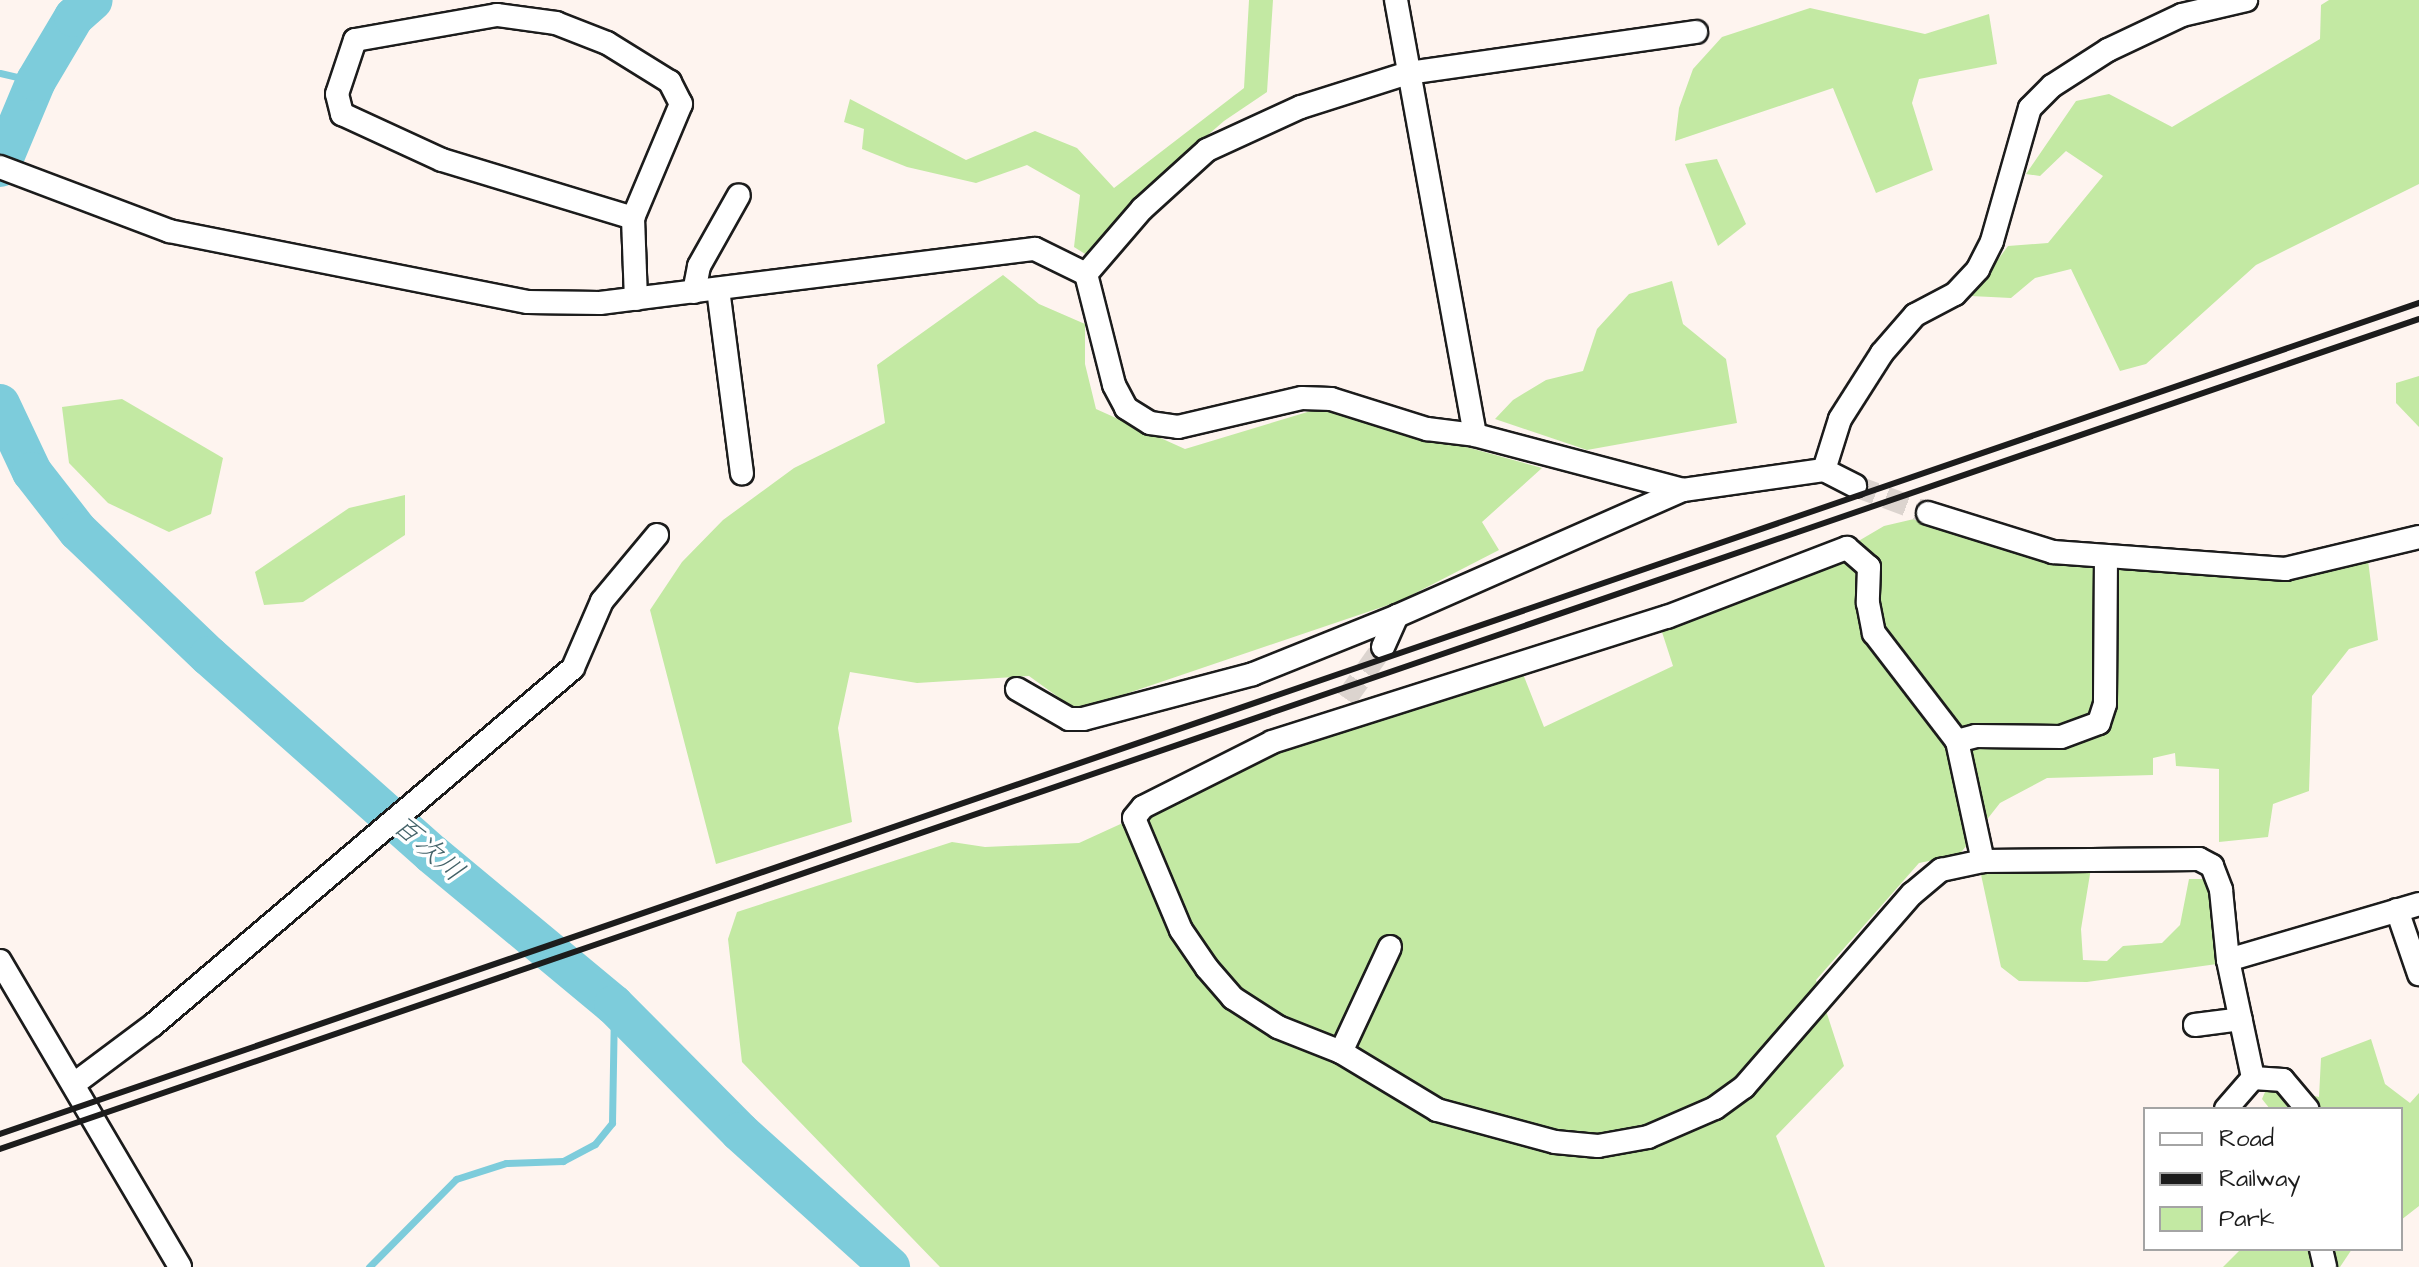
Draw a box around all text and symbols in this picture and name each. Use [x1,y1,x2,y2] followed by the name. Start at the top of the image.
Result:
[385,809,471,889] water label: 百次川
[2143,1107,2403,1251] legend
[2219,1122,2274,1156] text: Road
[2219,1162,2301,1196] text: Railway
[2219,1202,2275,1236] text: Park

